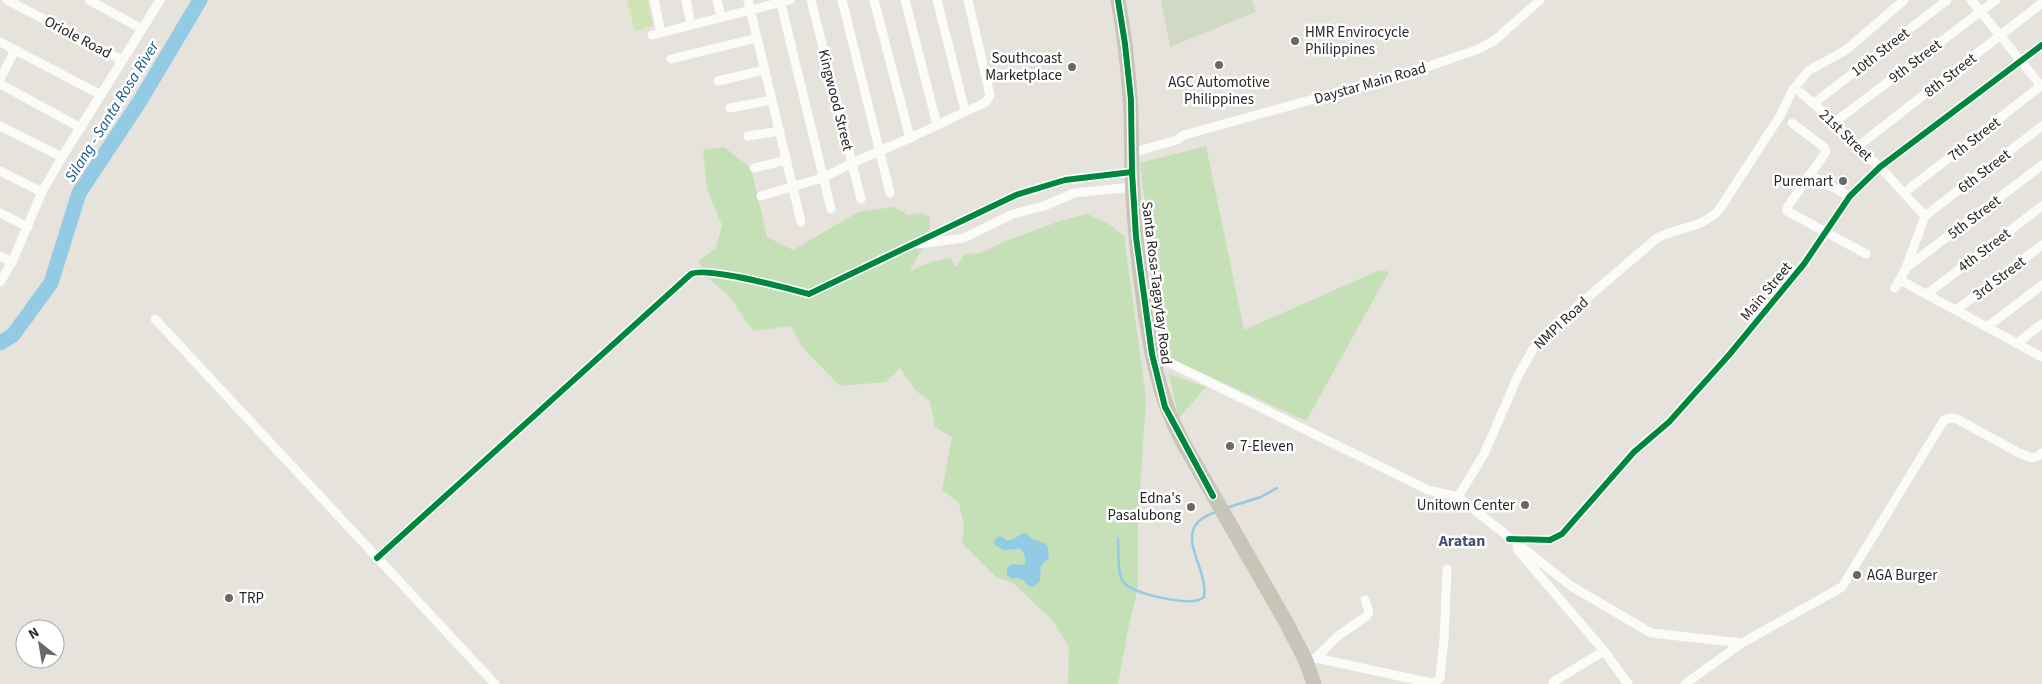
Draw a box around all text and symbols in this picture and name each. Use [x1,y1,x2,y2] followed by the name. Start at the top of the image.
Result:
[40,11,115,64] street label: Oriole Road
[1305,22,1409,60] place label: HMR Envirocycle Philippines
[1847,23,1914,82] street label: 10th Street
[1289,35,1301,47] marker: HMR Envirocycle Philippines
[1885,35,1946,88] street label: 9th Street
[59,36,165,186] water label: Silang - Santa Rosa River
[813,47,858,153] street label: Kingwood Street
[985,48,1062,86] place label: Southcoast Marketplace
[1920,48,1981,103] street label: 8th Street
[1312,57,1429,110] street label: Daystar Main Road
[1213,59,1225,71] marker: AGC Automotive Philippines
[1066,61,1078,73] marker: Southcoast Marketplace
[1168,72,1270,110] place label: AGC Automotive Philippines
[1814,105,1877,166] street label: 21st Street
[1944,112,2005,167] street label: 7th Street
[1954,145,2015,198] street label: 6th Street
[1774,171,1833,192] place label: Puremart
[1837,175,1849,187] marker: Puremart
[1944,191,2005,244] street label: 5th Street
[1136,200,1177,366] street label: Santa Rosa-Tagaytay Road
[1954,224,2015,277] street label: 4th Street
[1968,252,2030,305] street label: 3rd Street
[1736,257,1797,325] street label: Main Street
[1529,292,1593,354] street label: NMPI Road
[1240,436,1294,457] place label: 7-Eleven
[1224,440,1236,452] marker: 7-Eleven
[1108,488,1181,526] place label: Edna's Pasalubong
[1417,495,1516,516] place label: Unitown Center
[1519,499,1531,511] marker: Unitown Center
[1185,501,1197,513] marker: Edna's Pasalubong
[1438,530,1485,552] district label: Aratan
[1867,565,1938,586] place label: AGA Burger
[1851,569,1863,581] marker: AGA Burger
[239,588,264,609] place label: TRP
[223,592,235,604] marker: TRP
[15,619,65,669] north arrow
[25,623,43,645] text: N

